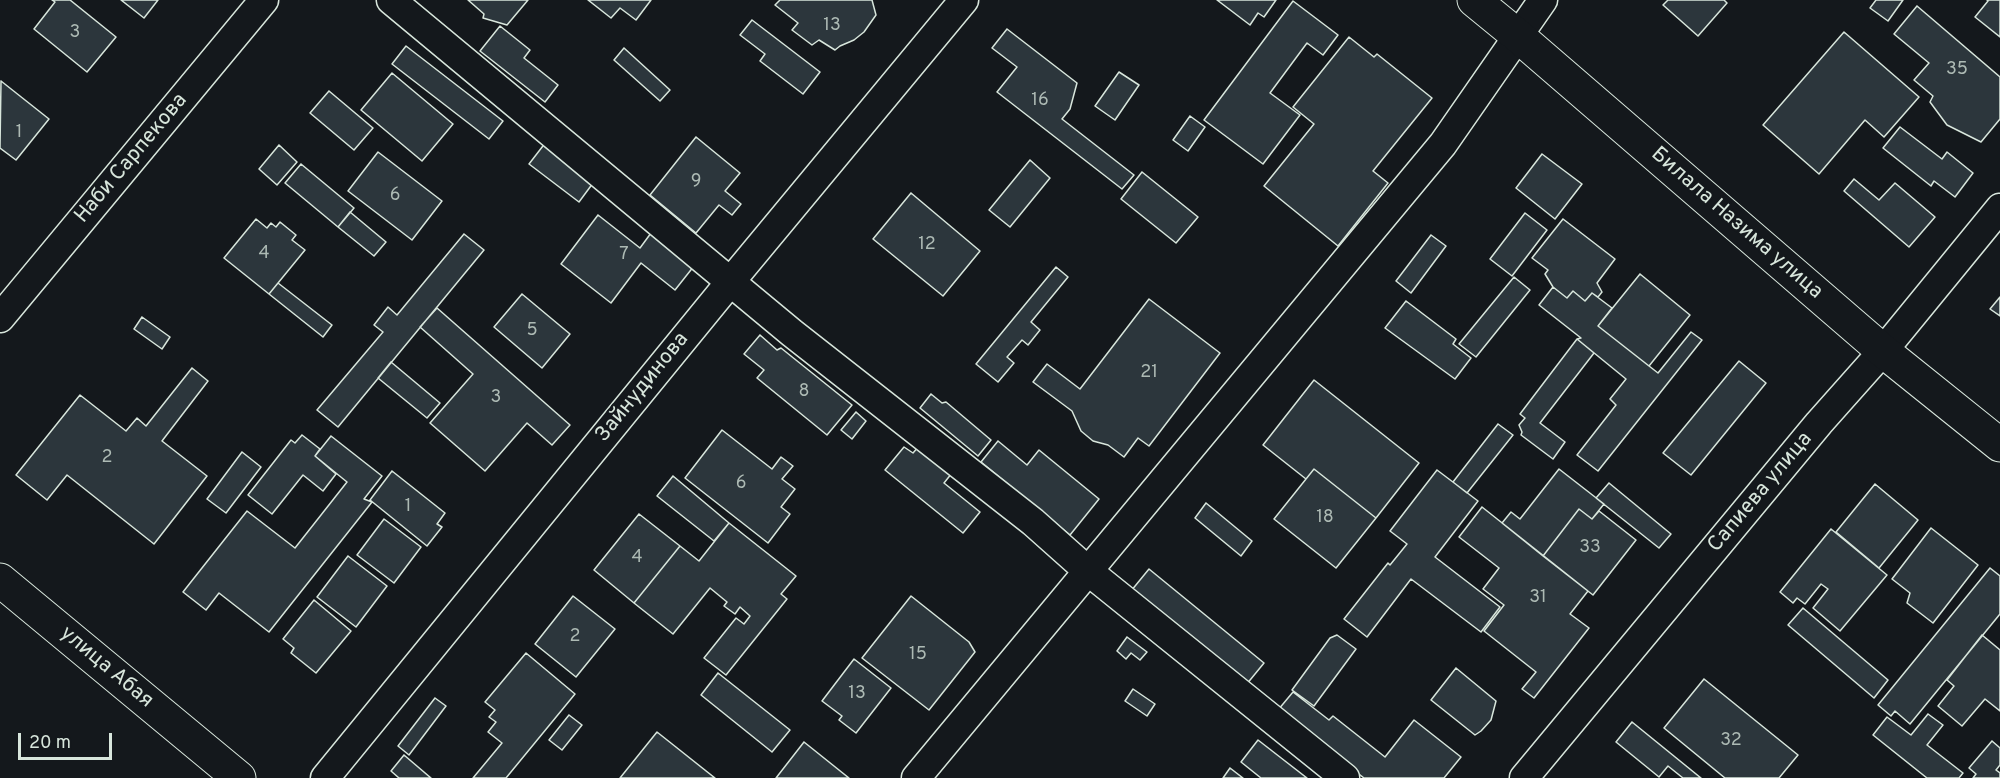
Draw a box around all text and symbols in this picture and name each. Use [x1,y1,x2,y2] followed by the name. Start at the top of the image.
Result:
[823,15,841,37] house number: 13
[70,22,80,44] house number: 3
[1946,59,1968,81] house number: 35
[70,89,194,229] street label: Наби Сарпекова
[1031,90,1049,112] house number: 16
[16,122,22,144] house number: 1
[1645,143,1827,305] street label: Билала Назима улица
[691,171,701,193] house number: 9
[390,185,400,207] house number: 6
[918,234,936,256] house number: 12
[258,243,270,265] house number: 4
[619,244,629,266] house number: 7
[526,320,538,342] house number: 5
[591,328,695,448] street label: Зайнудинова
[1140,362,1158,384] house number: 21
[799,381,809,403] house number: 8
[491,387,501,409] house number: 3
[1703,428,1819,558] street label: Сапиева улица
[101,447,113,469] house number: 2
[736,473,746,495] house number: 6
[405,496,411,518] house number: 1
[1316,507,1334,529] house number: 18
[1579,537,1601,559] house number: 33
[631,547,643,569] house number: 4
[1529,587,1547,609] house number: 31
[54,622,158,714] street label: улица Абая
[569,626,581,648] house number: 2
[909,644,927,666] house number: 15
[848,683,866,705] house number: 13
[21,721,116,759] scale bar
[1720,730,1742,752] house number: 32
[29,732,71,755] text: 20 m

